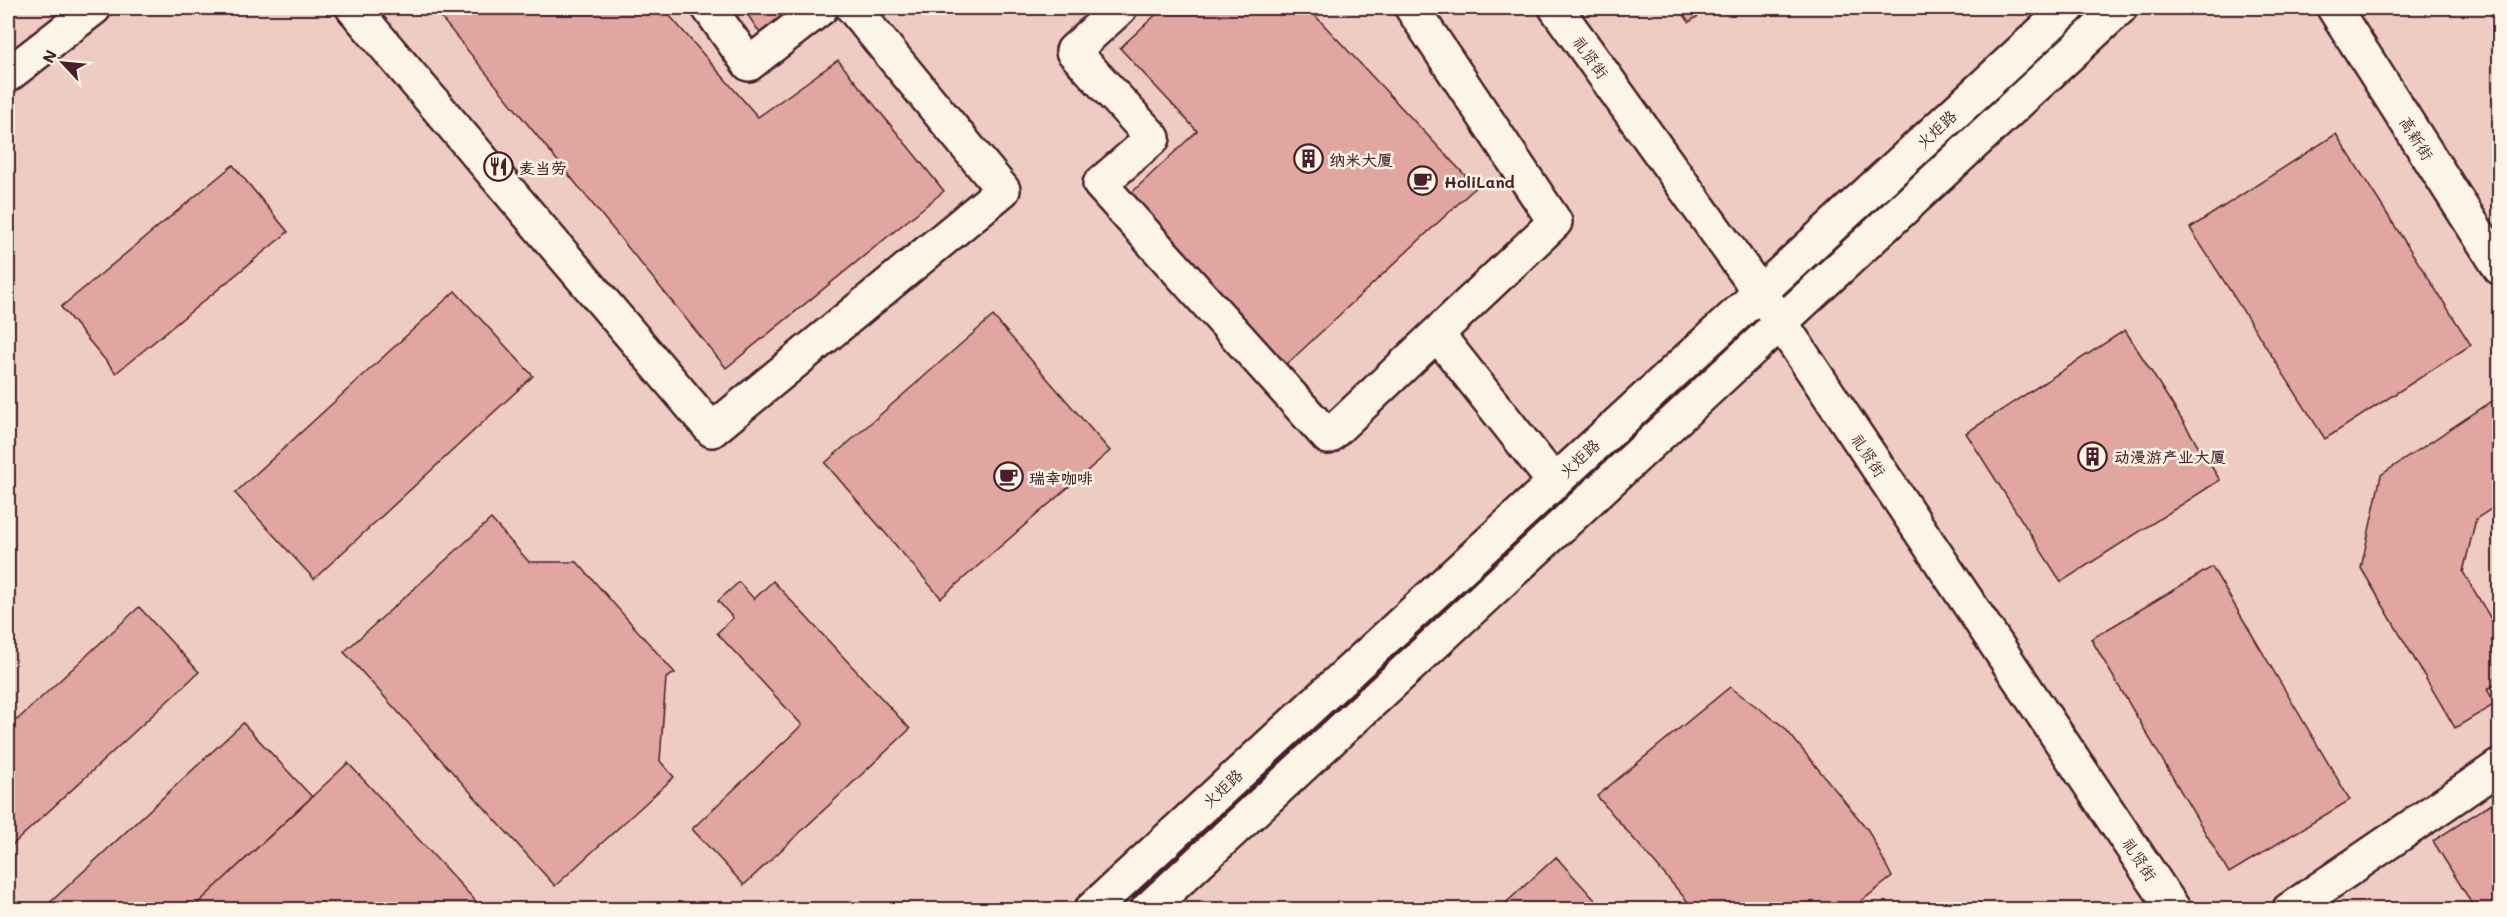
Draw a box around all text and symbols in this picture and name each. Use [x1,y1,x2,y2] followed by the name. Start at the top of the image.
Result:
[1568,31,1614,83] street label: 礼贤街
[33,33,93,93] north arrow
[37,46,61,66] text: N
[1911,105,1961,153] street label: 火炬路
[2395,112,2439,164] street label: 高新街
[1292,143,1324,175] building icon: 纳米大厦
[1329,149,1393,170] place label: 纳米大厦
[482,151,514,183] restaurant icon: 麦当劳
[519,157,567,178] place label: 麦当劳
[1407,165,1439,197] cafe icon: HoliLand
[1444,171,1515,192] place label: HoliLand
[1847,429,1891,481] street label: 礼贤街
[1554,434,1604,482] street label: 火炬路
[2077,440,2109,472] building icon: 动漫游产业大厦
[2114,446,2226,467] place label: 动漫游产业大厦
[992,461,1024,493] cafe icon: 瑞幸咖啡
[1029,467,1093,488] place label: 瑞幸咖啡
[1197,764,1247,812] street label: 火炬路
[2118,833,2162,885] street label: 礼贤街

